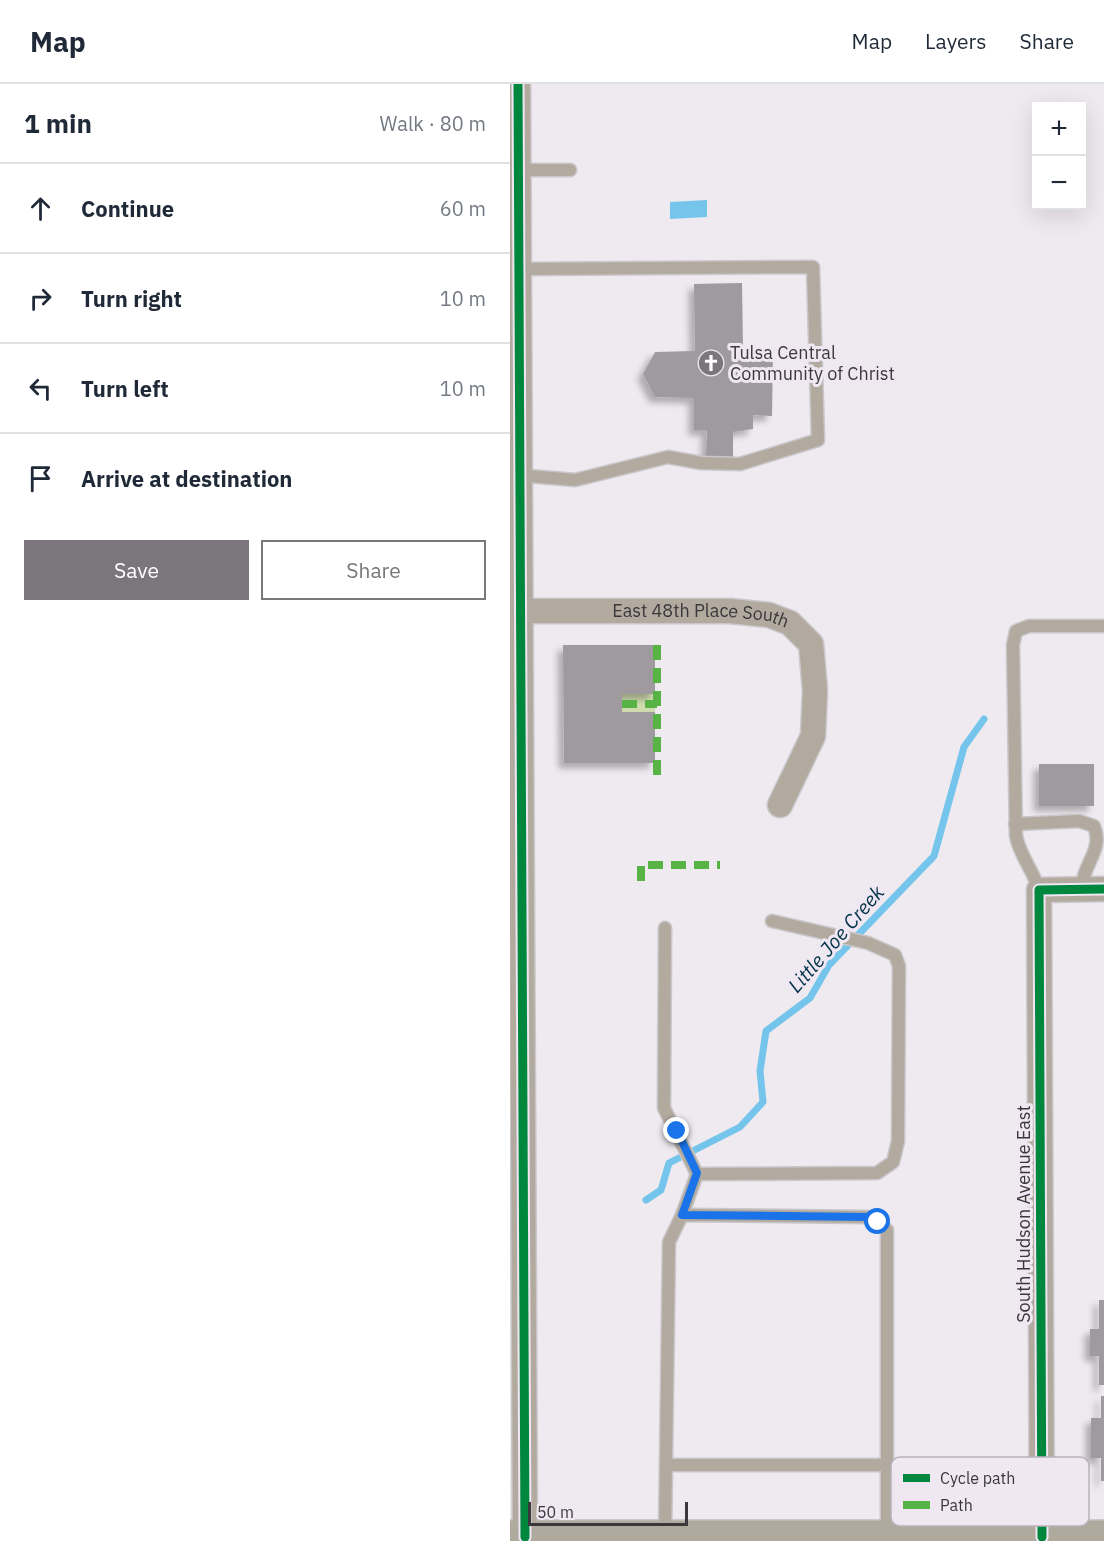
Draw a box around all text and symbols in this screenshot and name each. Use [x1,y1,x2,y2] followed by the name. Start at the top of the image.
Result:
[30,23,86,60] text: Map
[852,27,892,55] text: Map
[925,27,987,55] text: Layers
[1020,27,1074,55] text: Share
[1032,102,1086,210] map controls
[1032,102,1086,156] button: +
[24,106,92,140] text: 1 min
[380,110,486,137] text: Walk · 80 m
[1032,156,1086,210] button: −
[24,192,57,225] icon: ahead
[81,194,174,223] text: Continue
[440,195,486,222] text: 60 m
[24,282,57,315] icon: right
[81,284,182,313] text: Turn right
[440,285,486,312] text: 10 m
[730,341,895,385] place label: Tulsa Central Community of Christ
[696,348,726,378] church icon: Tulsa Central Community of Christ
[24,372,57,405] icon: left
[81,374,169,403] text: Turn left
[440,375,486,402] text: 10 m
[24,462,57,495] icon: arrive
[81,464,292,493] text: Arrive at destination
[24,540,249,600] button: Save
[261,540,486,600] button: Share
[612,599,793,633] street label: East 48th Place South
[782,879,890,998] water label: Little Joe Creek
[1012,1105,1035,1323] street label: South Hudson Avenue East
[663,1117,689,1143] route end
[864,1208,890,1234] route start
[891,1457,1089,1526] legend
[940,1468,1015,1488] text: Cycle path
[940,1495,973,1515] text: Path
[528,1499,688,1526] scale bar
[537,1502,574,1522] text: 50 m

